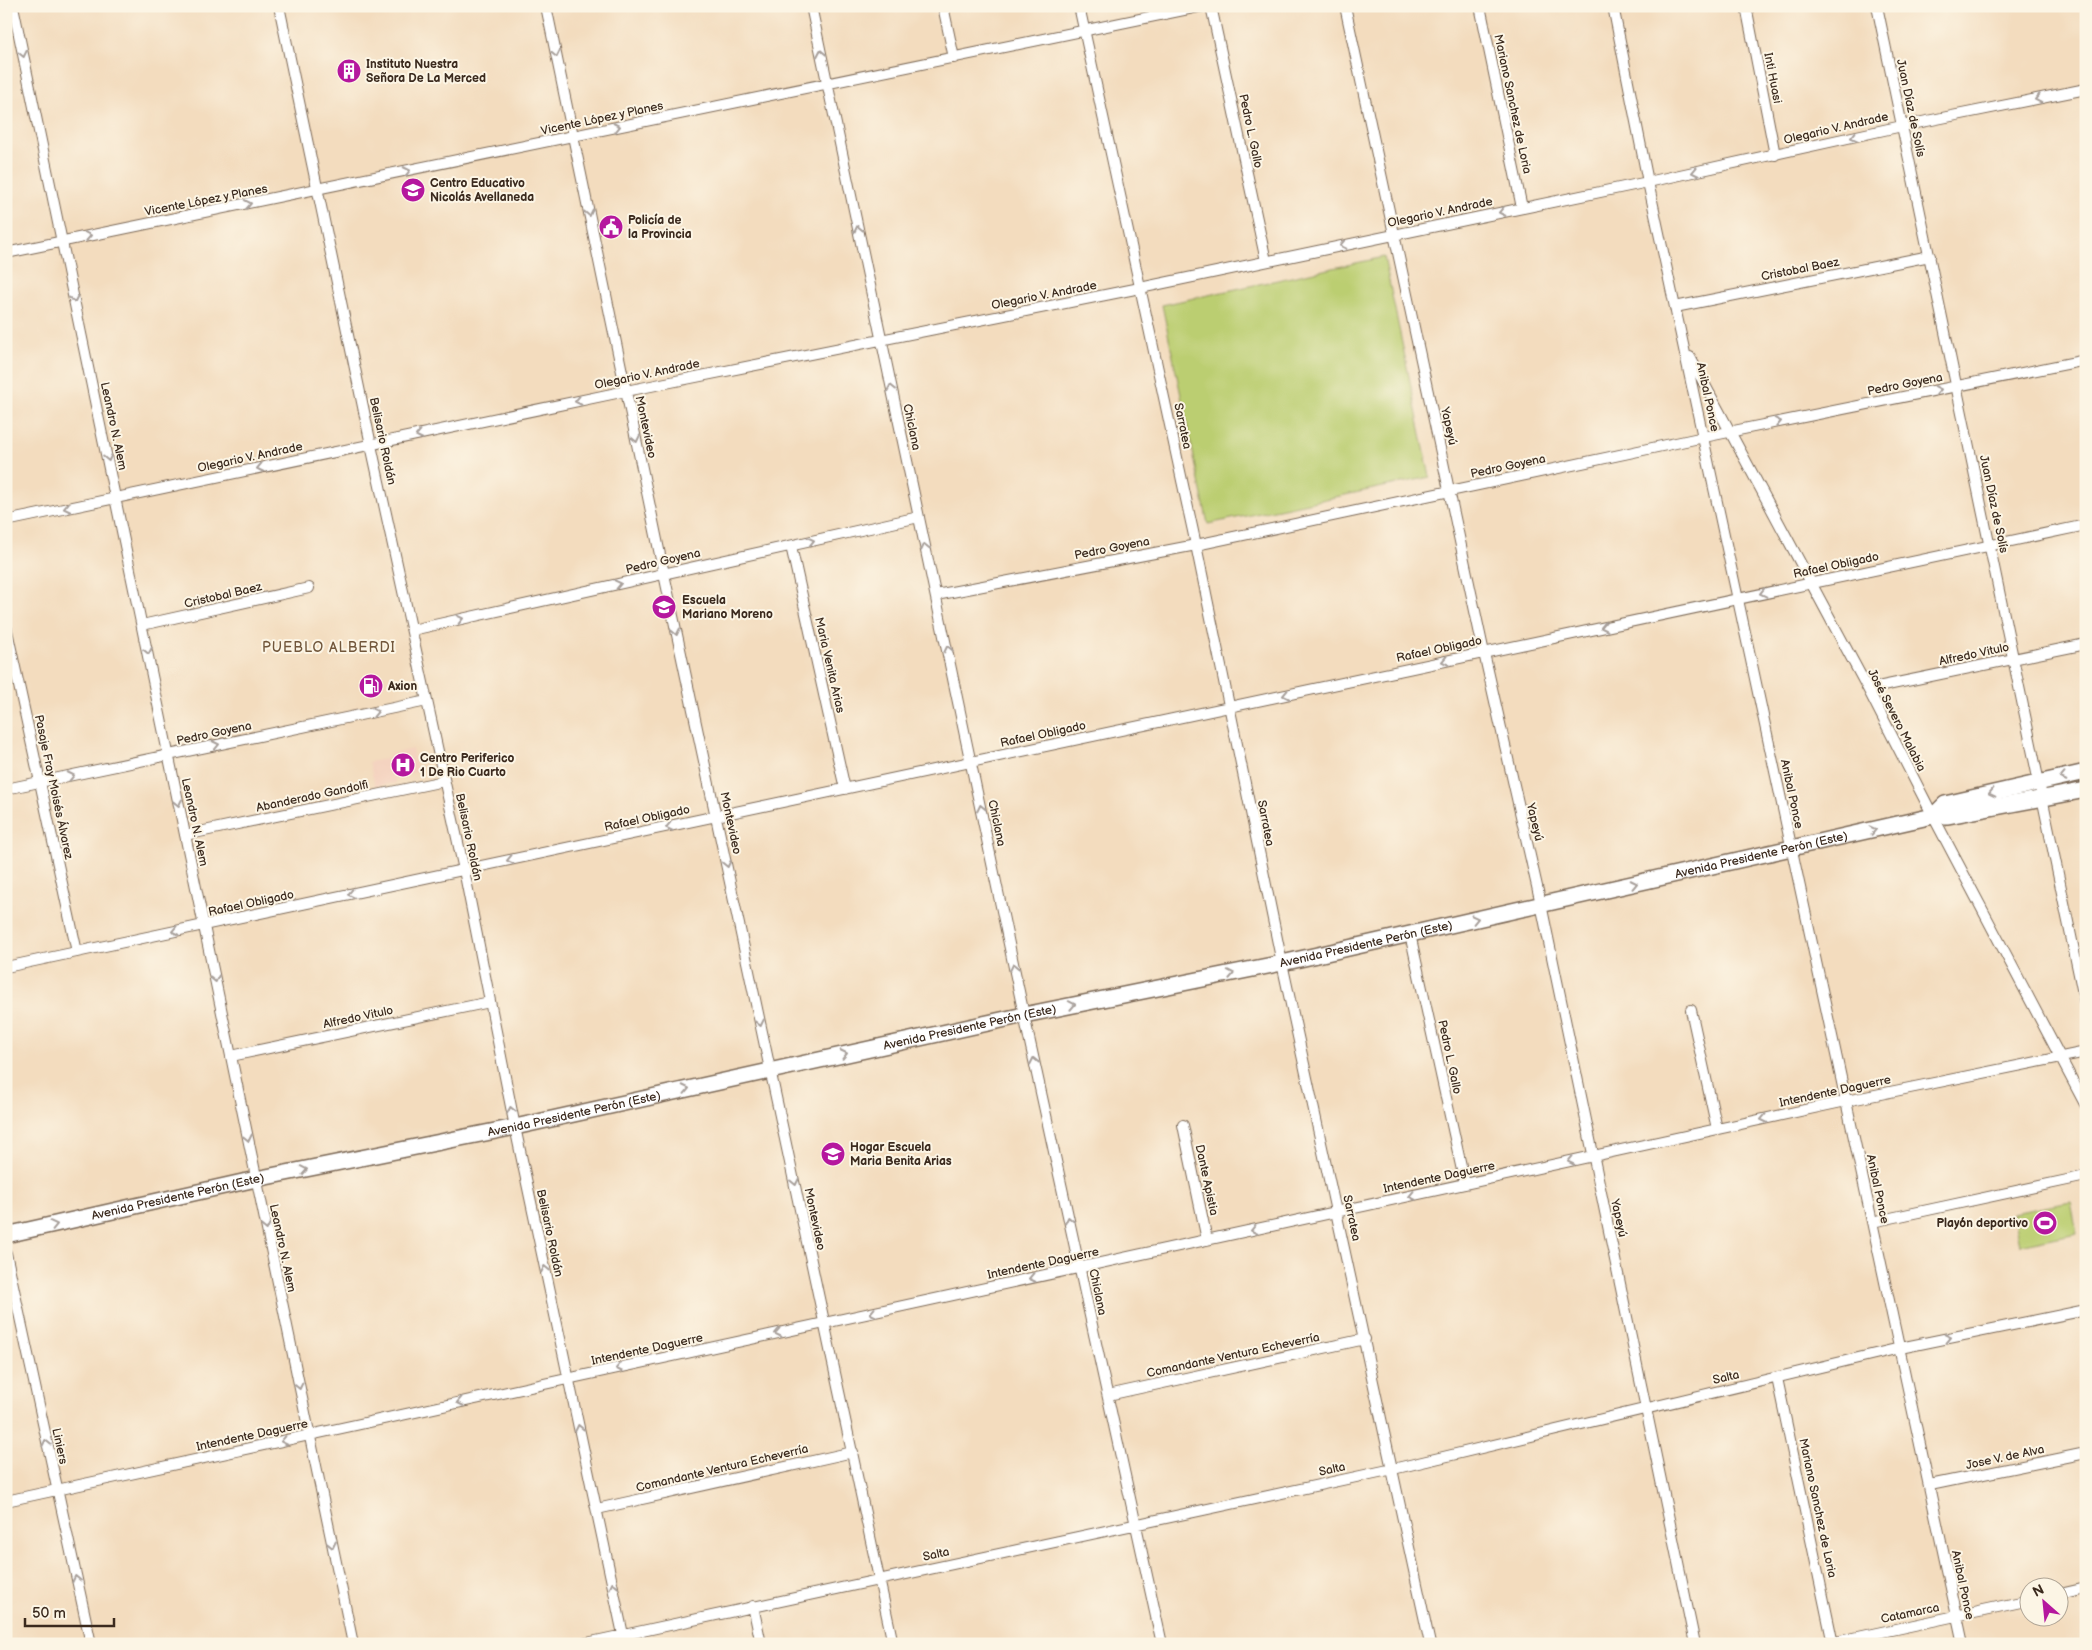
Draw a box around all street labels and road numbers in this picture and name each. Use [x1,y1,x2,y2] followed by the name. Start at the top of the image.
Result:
[1490,33,1535,175] street label: Mariano Sanchez de Loria
[1760,52,1785,105] street label: Inti Huasi
[1893,58,1928,158] street label: Juan Díaz de Solís
[1235,93,1266,170] street label: Pedro L. Gallo
[539,98,665,139] street label: Vicente López y Planes
[1782,109,1890,148] street label: Olegario V. Andrade
[143,181,269,220] street label: Vicente López y Planes
[1386,194,1494,231] street label: Olegario V. Andrade
[1760,255,1841,284] street label: Cristobal Baez
[990,278,1098,313] street label: Olegario V. Andrade
[593,356,701,393] street label: Olegario V. Andrade
[1693,361,1722,433] street label: Anibal Ponce
[1866,370,1944,399] street label: Pedro Goyena
[97,381,130,472] street label: Leandro N. Alem
[632,394,660,460] street label: Montevideo
[366,396,399,486] street label: Belisario Roldán
[899,402,924,452] street label: Chiclana
[1170,402,1195,451] street label: Sarratea
[1437,405,1460,447] street label: Yapeyú
[196,439,304,476] street label: Olegario V. Andrade
[1469,451,1547,482] street label: Pedro Goyena
[1976,454,2011,554] street label: Juan Díaz de Solís
[1073,534,1151,563] street label: Pedro Goyena
[624,546,702,577] street label: Pedro Goyena
[1792,549,1880,582] street label: Rafael Obligado
[183,579,264,612] street label: Cristobal Baez
[811,616,848,714] street label: Maria Venita Arias
[1395,633,1483,666] street label: Rafael Obligado
[1938,640,2011,669] street label: Alfredo Vitulo
[1864,666,1929,774] street label: José Severo Malabia
[31,713,78,861] street label: Pasaje Fray Moisés Álvarez
[175,718,253,749] street label: Pedro Goyena
[999,718,1087,751] street label: Rafael Obligado
[1777,758,1806,830] street label: Anibal Ponce
[178,777,211,868] street label: Leandro N. Alem
[255,777,370,816] street label: Abanderado Gandolfi
[717,790,745,856] street label: Montevideo
[452,792,485,882] street label: Belisario Roldán
[984,798,1009,848] street label: Chiclana
[1254,799,1277,848] street label: Sarratea
[1523,801,1546,843] street label: Yapeyú
[603,802,691,835] street label: Rafael Obligado
[1674,829,1849,882] street label: Avenida Presidente Perón (Este)
[207,887,295,920] street label: Rafael Obligado
[1278,918,1454,971] street label: Avenida Presidente Perón (Este)
[882,1002,1058,1054] street label: Avenida Presidente Perón (Este)
[322,1003,395,1032] street label: Alfredo Vitulo
[1434,1019,1465,1096] street label: Pedro L. Gallo
[1778,1072,1892,1111] street label: Intendente Daguerre
[486,1088,662,1140] street label: Avenida Presidente Perón (Este)
[1192,1143,1221,1217] street label: Dante Apistia
[1863,1153,1892,1225] street label: Anibal Ponce
[1382,1158,1496,1197] street label: Intendente Daguerre
[90,1171,266,1224] street label: Avenida Presidente Perón (Este)
[801,1186,829,1252] street label: Montevideo
[533,1188,566,1278] street label: Belisario Roldán
[1339,1194,1364,1243] street label: Sarratea
[1607,1197,1630,1239] street label: Yapeyú
[266,1203,299,1294] street label: Leandro N. Alem
[986,1244,1100,1283] street label: Intendente Daguerre
[1085,1267,1110,1317] street label: Chiclana
[590,1330,704,1369] street label: Intendente Daguerre
[1145,1330,1321,1381] street label: Comandante Ventura Echeverría
[1711,1367,1741,1388] street label: Salta
[195,1416,309,1455] street label: Intendente Daguerre
[48,1427,71,1466] street label: Liniers
[1795,1437,1840,1579] street label: Mariano Sanchez de Loria
[634,1441,810,1496] street label: Comandante Ventura Echeverría
[1964,1442,2046,1473] street label: Jose V. de Alva
[1317,1459,1347,1480] street label: Salta
[921,1544,951,1565] street label: Salta
[1948,1549,1977,1621] street label: Anibal Ponce
[1879,1600,1941,1627] street label: Catamarca

